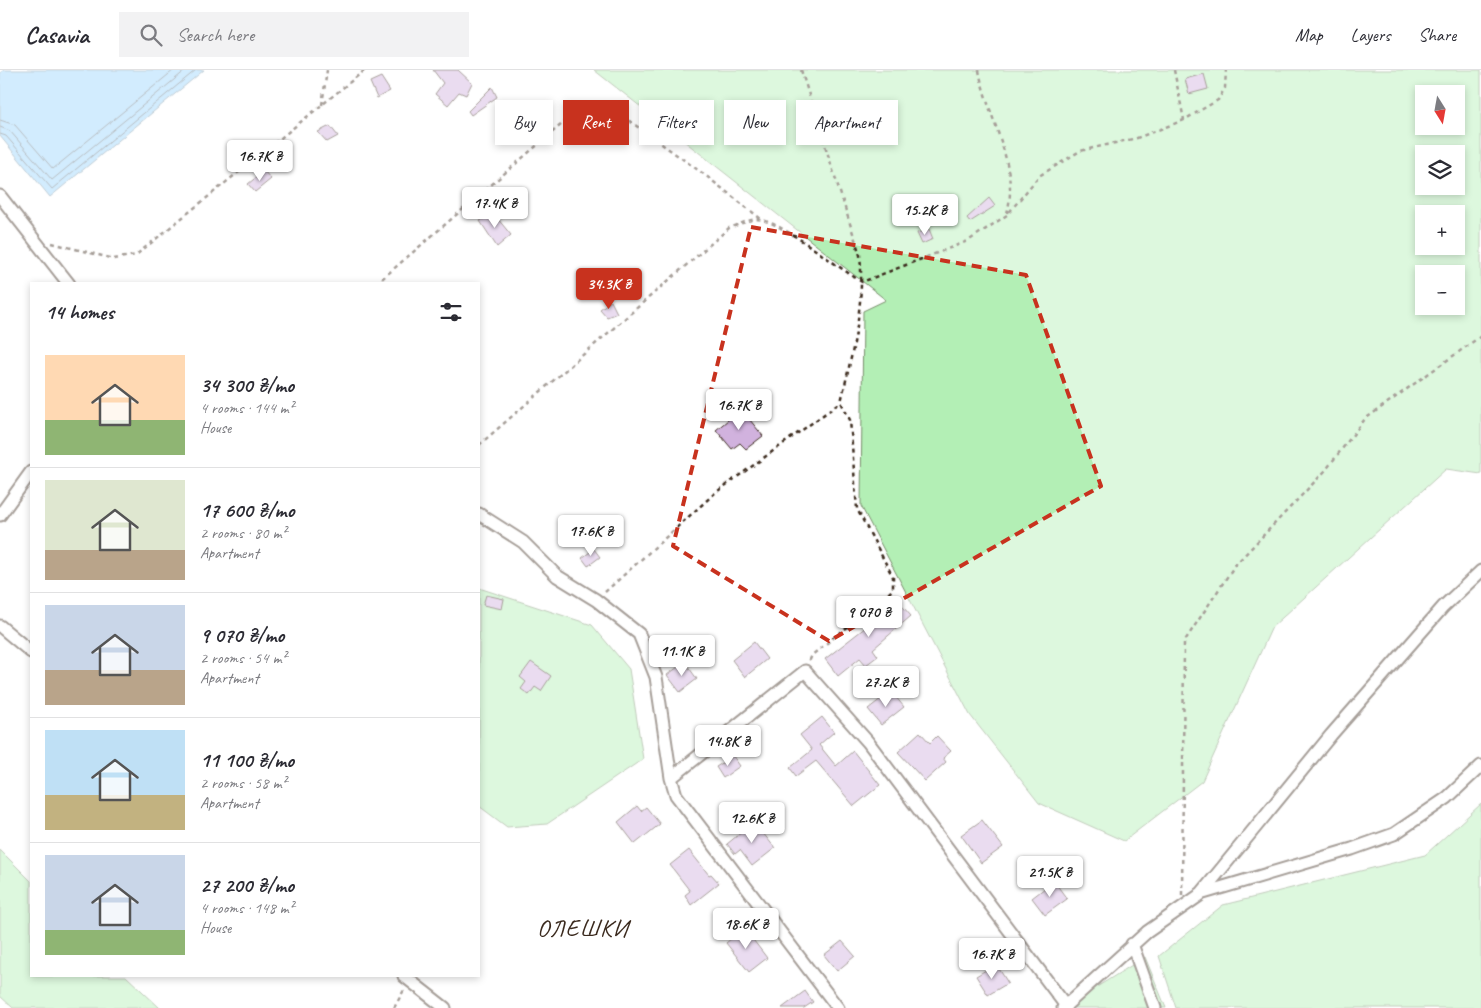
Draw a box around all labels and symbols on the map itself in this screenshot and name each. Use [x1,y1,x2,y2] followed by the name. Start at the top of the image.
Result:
[1415,85,1465,135] north arrow
[214,140,306,182] pin: 16.7K ₴
[449,186,541,229] pin: 17.4K ₴
[879,194,971,236] pin: 15.2K ₴
[563,268,655,310] pin: 34.3K ₴
[693,388,785,431] pin: 16.7K ₴
[545,514,637,557] pin: 17.6K ₴
[823,596,915,638] pin: 9 070 ₴
[636,634,728,677] pin: 11.1K ₴
[840,666,932,708] pin: 27.2K ₴
[682,724,774,767] pin: 14.8K ₴
[706,802,798,844] pin: 12.6K ₴
[1004,856,1096,898] pin: 21.5K ₴
[700,908,792,950] pin: 18.6K ₴
[537,913,632,943] district label: ОЛЕШКИ
[946,938,1038,980] pin: 16.7K ₴

